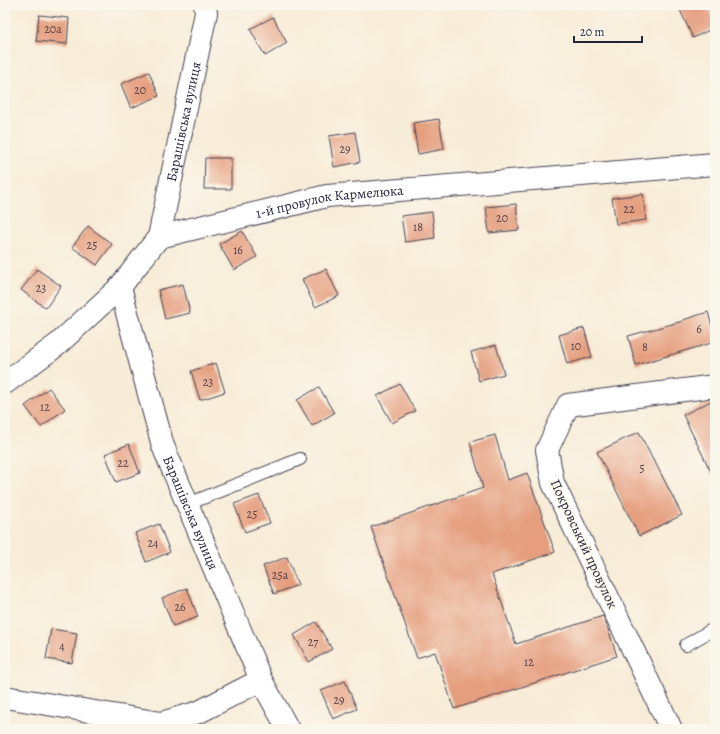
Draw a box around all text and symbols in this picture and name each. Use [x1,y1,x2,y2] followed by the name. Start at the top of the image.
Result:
[574,18,642,44] scale bar
[44,21,62,37] house number: 20а
[580,24,604,40] text: 20 m
[161,60,205,183] street label: Барашівська вулиця
[134,82,146,98] house number: 20
[339,141,351,157] house number: 29
[254,180,405,223] street label: 1-й провулок Кармелюка
[623,201,635,217] house number: 22
[496,210,508,226] house number: 20
[413,219,423,235] house number: 18
[87,237,97,253] house number: 25
[233,242,243,258] house number: 16
[36,280,46,296] house number: 23
[696,321,702,337] house number: 6
[571,338,581,354] house number: 10
[642,339,648,355] house number: 8
[203,374,213,390] house number: 23
[40,399,50,415] house number: 12
[159,453,223,573] street label: Барашівська вулиця
[117,455,129,471] house number: 22
[639,460,645,476] house number: 5
[546,476,622,612] street label: Покровський провулок
[247,506,257,522] house number: 25
[147,535,159,551] house number: 24
[272,567,289,583] house number: 25а
[174,599,186,615] house number: 26
[308,634,319,650] house number: 27
[59,638,65,654] house number: 4
[524,654,534,670] house number: 12
[333,692,345,708] house number: 29

